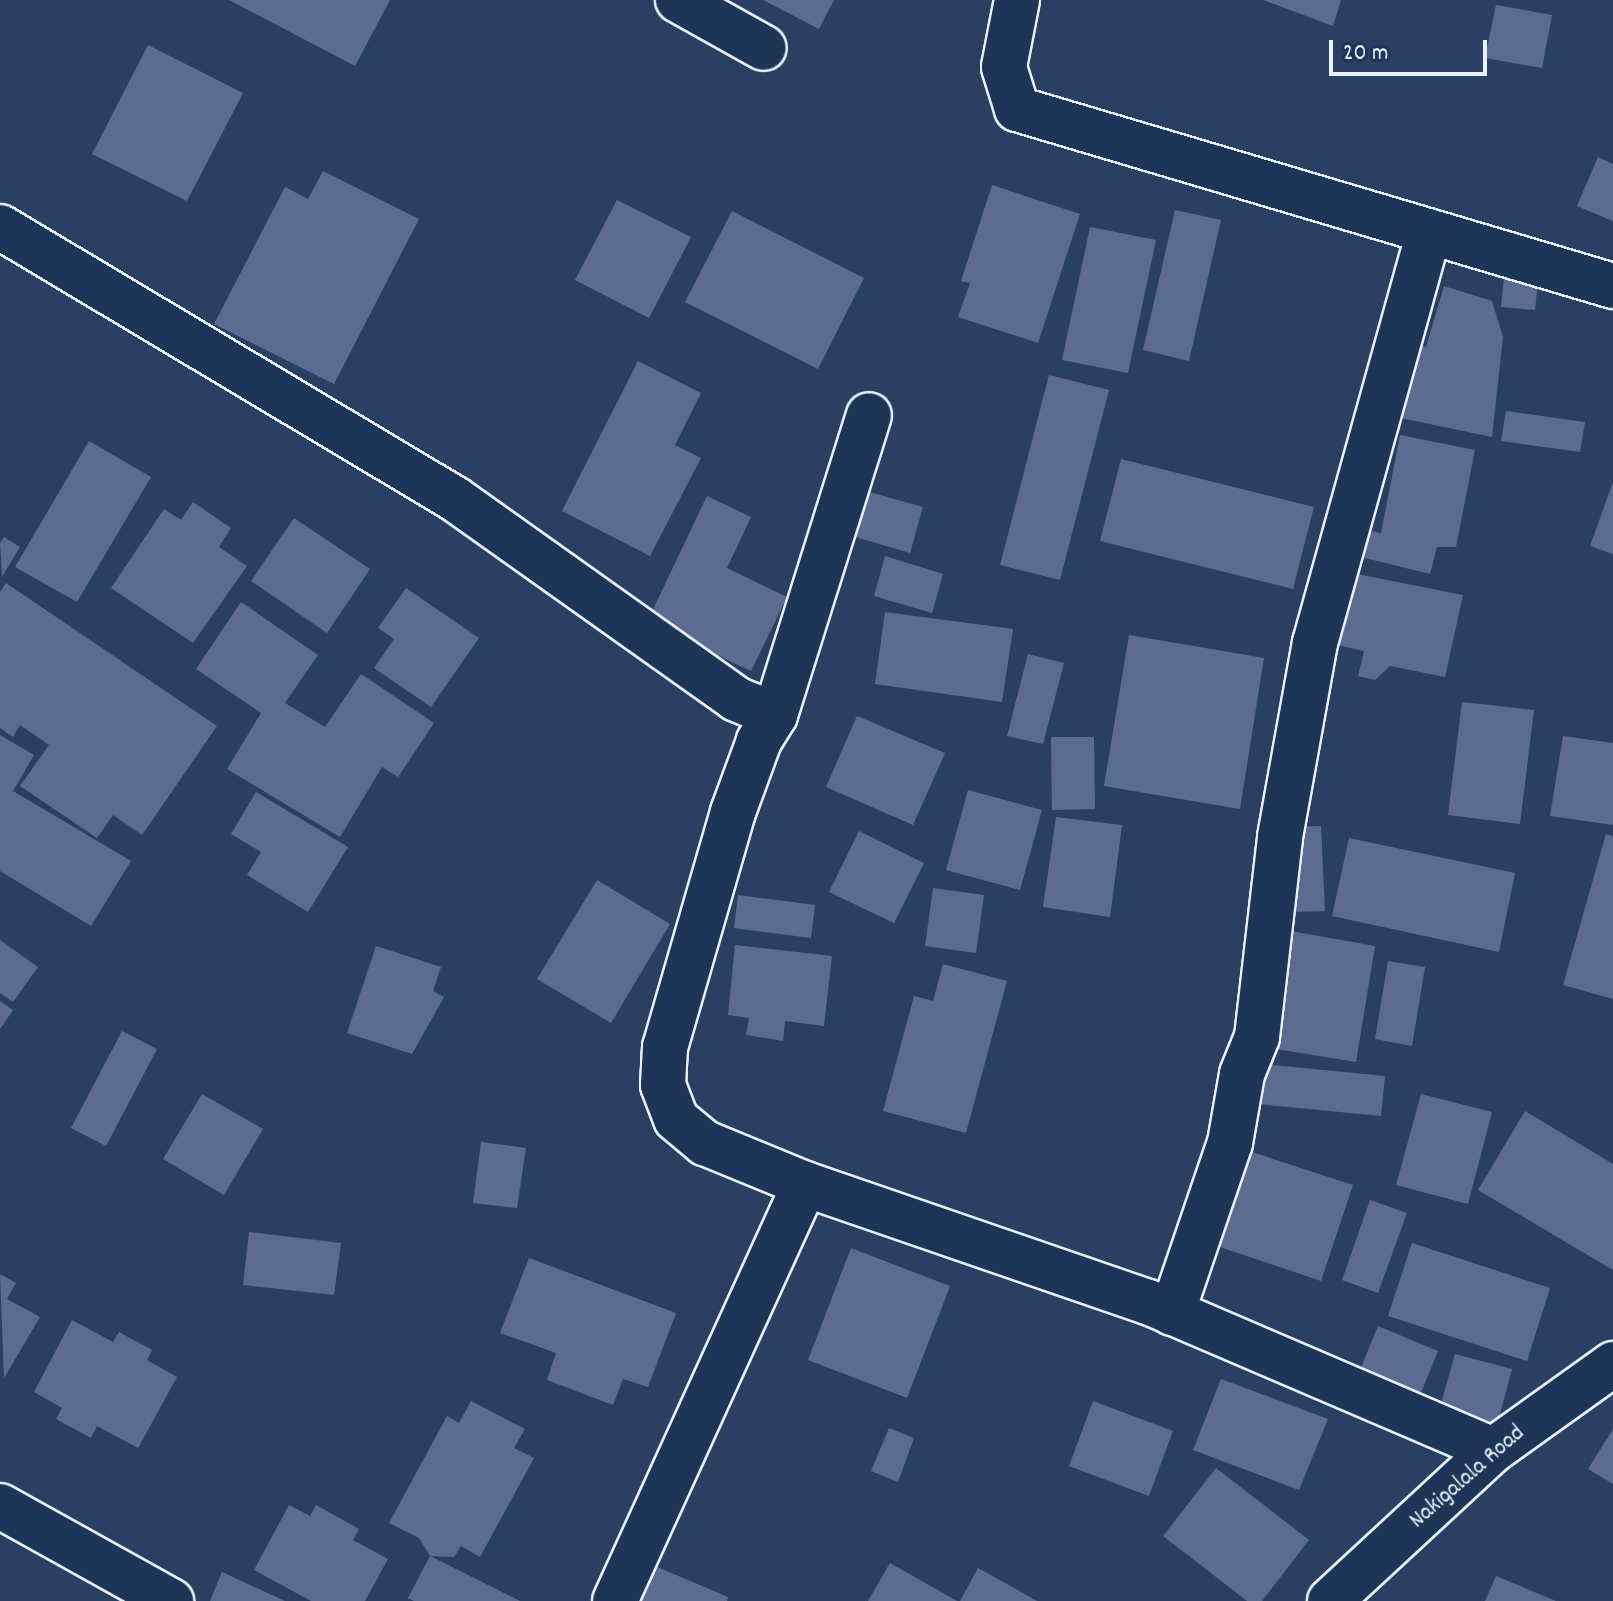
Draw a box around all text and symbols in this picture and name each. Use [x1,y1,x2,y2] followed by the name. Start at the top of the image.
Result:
[1333,24,1491,74] scale bar
[1343,37,1389,71] text: 20 m
[1404,1420,1532,1536] street label: Nakigalala Road

